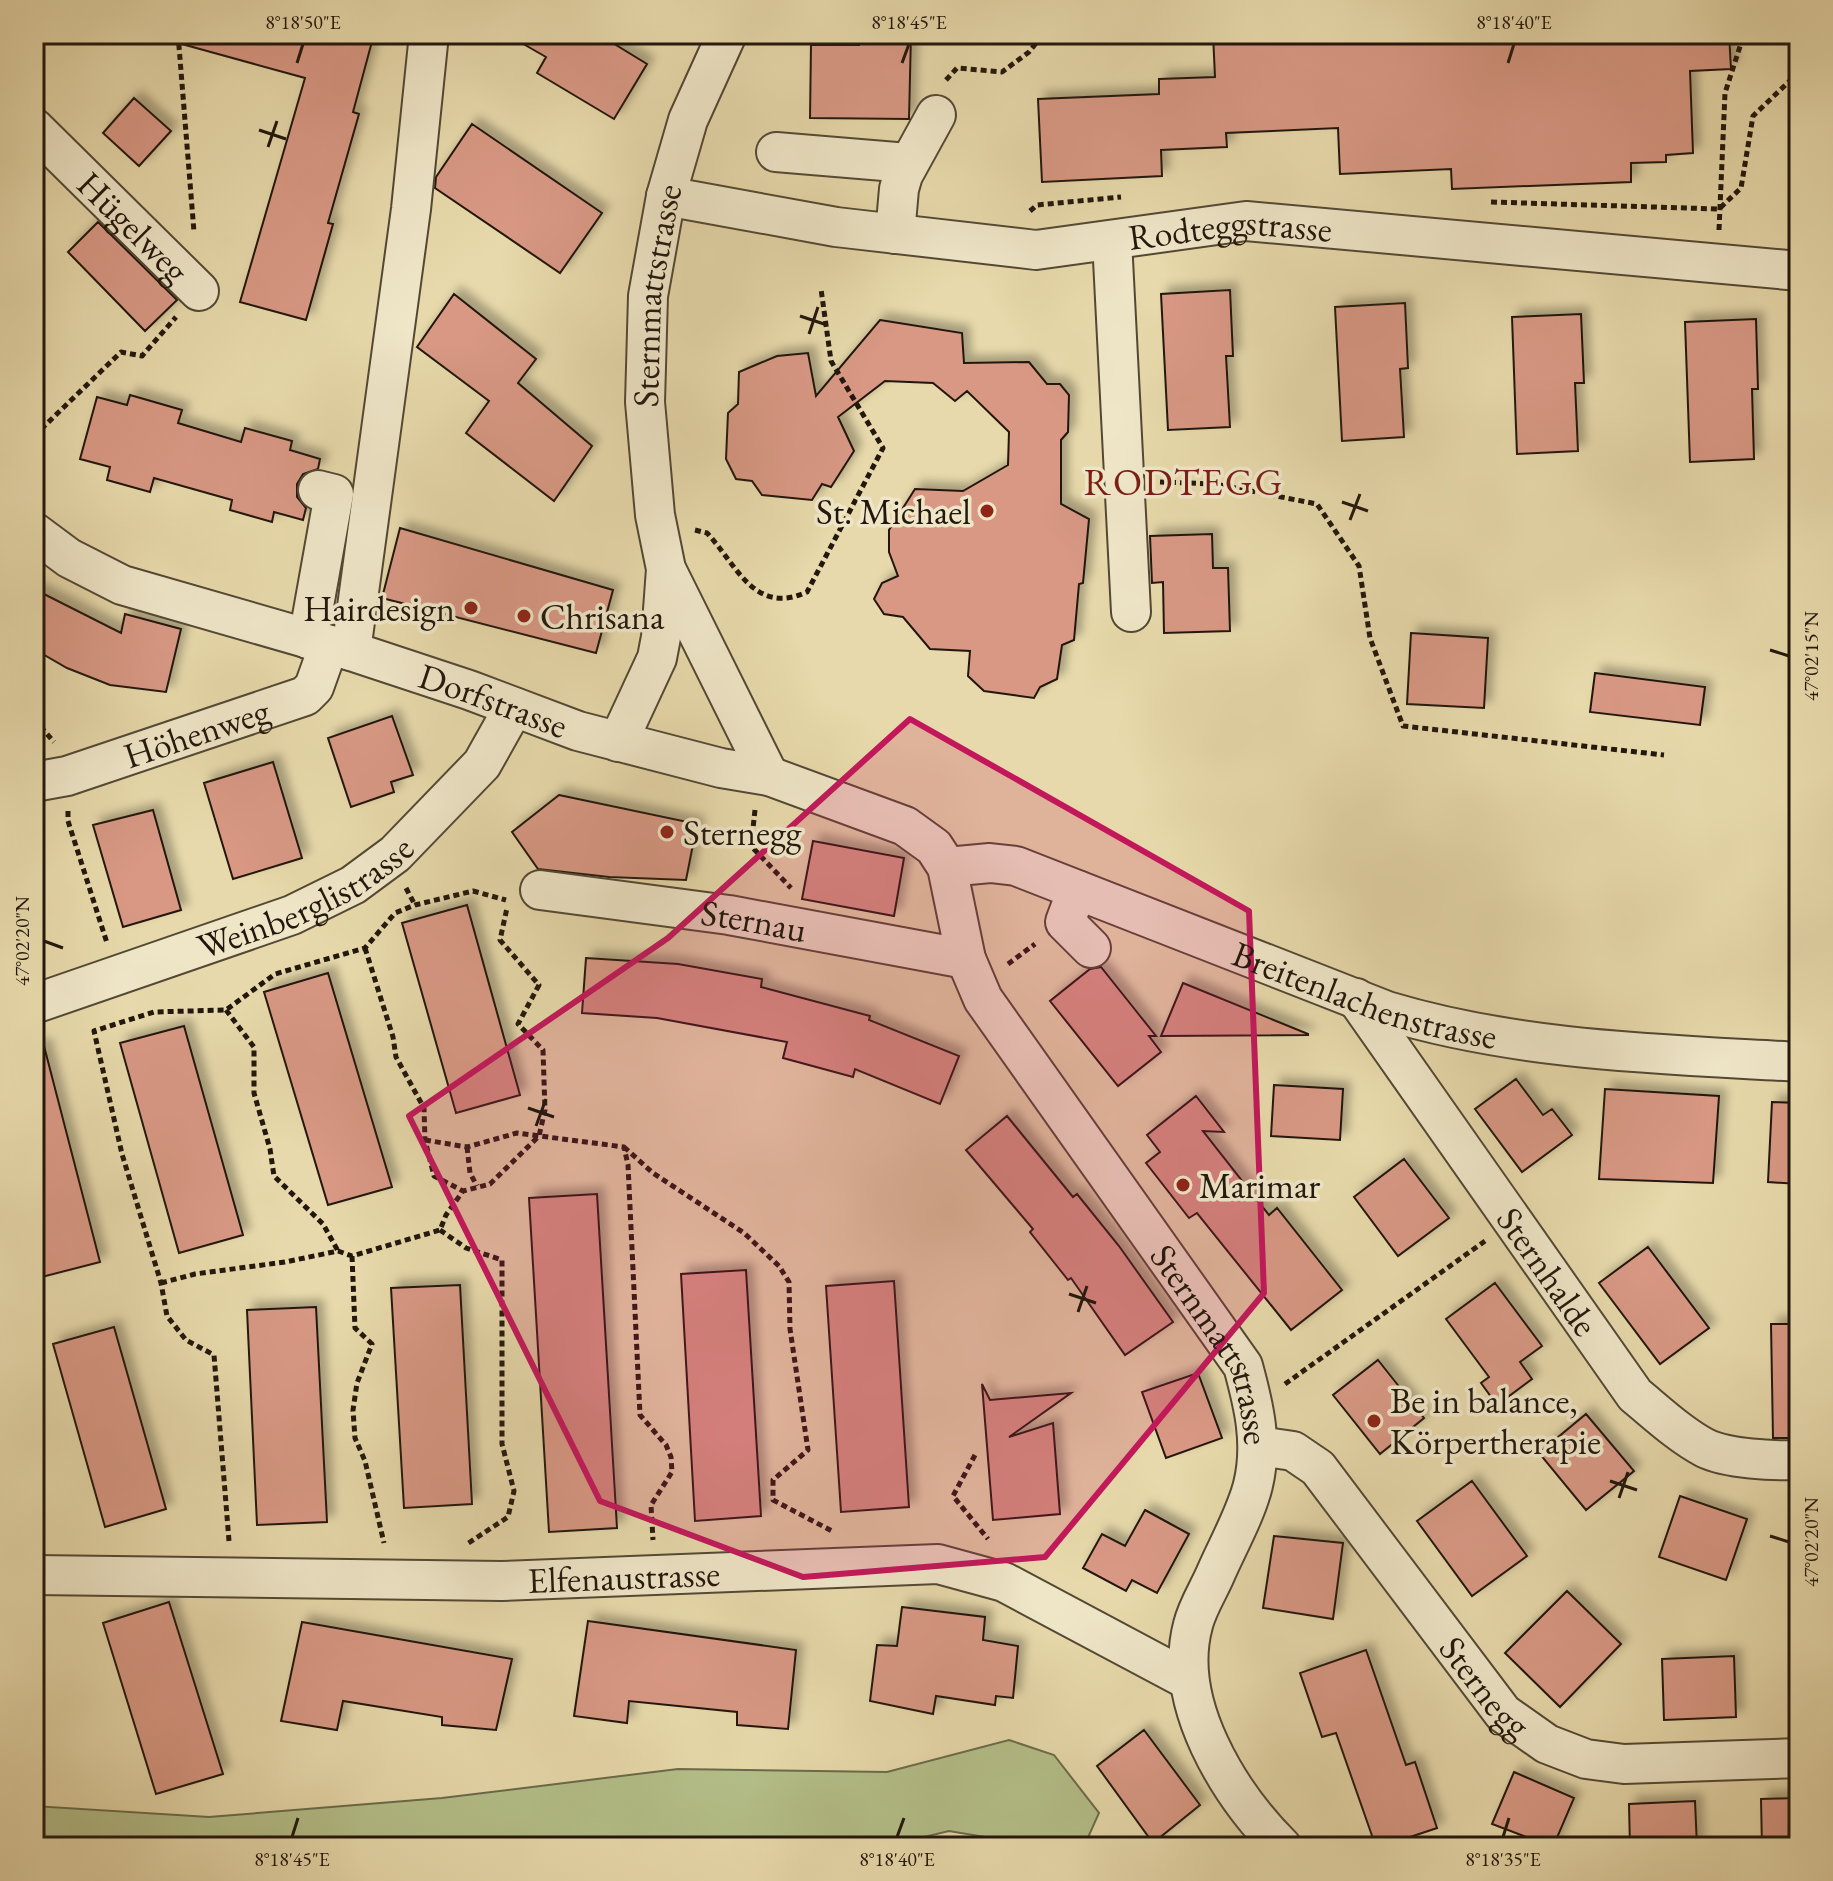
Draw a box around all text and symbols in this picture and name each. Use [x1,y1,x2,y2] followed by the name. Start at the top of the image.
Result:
[265,9,341,35] text: 8°18'50"E
[871,9,947,35] text: 8°18'45"E
[1476,9,1552,35] text: 8°18'40"E
[67,161,200,293] street label: Hügelweg
[622,178,692,408] street label: Sternmattstrasse
[1125,198,1334,261] street label: Rodteggstrasse
[1084,457,1284,506] district label: RODTEGG
[816,488,971,535] place label: St. Michael
[978,502,996,520] marker: St. Michael
[303,585,455,632] place label: Hairdesign
[540,593,665,640] place label: Chrisana
[462,599,480,617] marker: Hairdesign
[515,607,533,625] marker: Chrisana
[1798,611,1824,701] text: 47°02'15"N
[413,652,574,749] street label: Dorfstrasse
[118,687,276,779] street label: Höhenweg
[683,809,802,856] place label: Sternegg
[658,823,676,841] marker: Sternegg
[191,826,424,970] street label: Weinberglistrasse
[698,889,811,953] street label: Sternau
[9,896,35,986] text: 47°02'20"N
[1226,930,1501,1060] street label: Breitenlachenstrasse
[1199,1162,1320,1209] place label: Marimar
[1174,1176,1192,1194] marker: Marimar
[1486,1198,1609,1345] street label: Sternhalde
[1140,1235,1280,1446] street label: Sternmattstrasse
[1390,1377,1601,1465] place label: Be in balance, Körpertherapie
[1365,1412,1383,1430] marker: Be in balance, Körpertherapie
[1798,1497,1824,1587] text: 47°02'20"N
[527,1550,721,1604] street label: Elfenaustrasse
[1429,1627,1539,1749] street label: Sternegg
[254,1846,330,1872] text: 8°18'45"E
[859,1846,935,1872] text: 8°18'40"E
[1465,1846,1541,1872] text: 8°18'35"E

